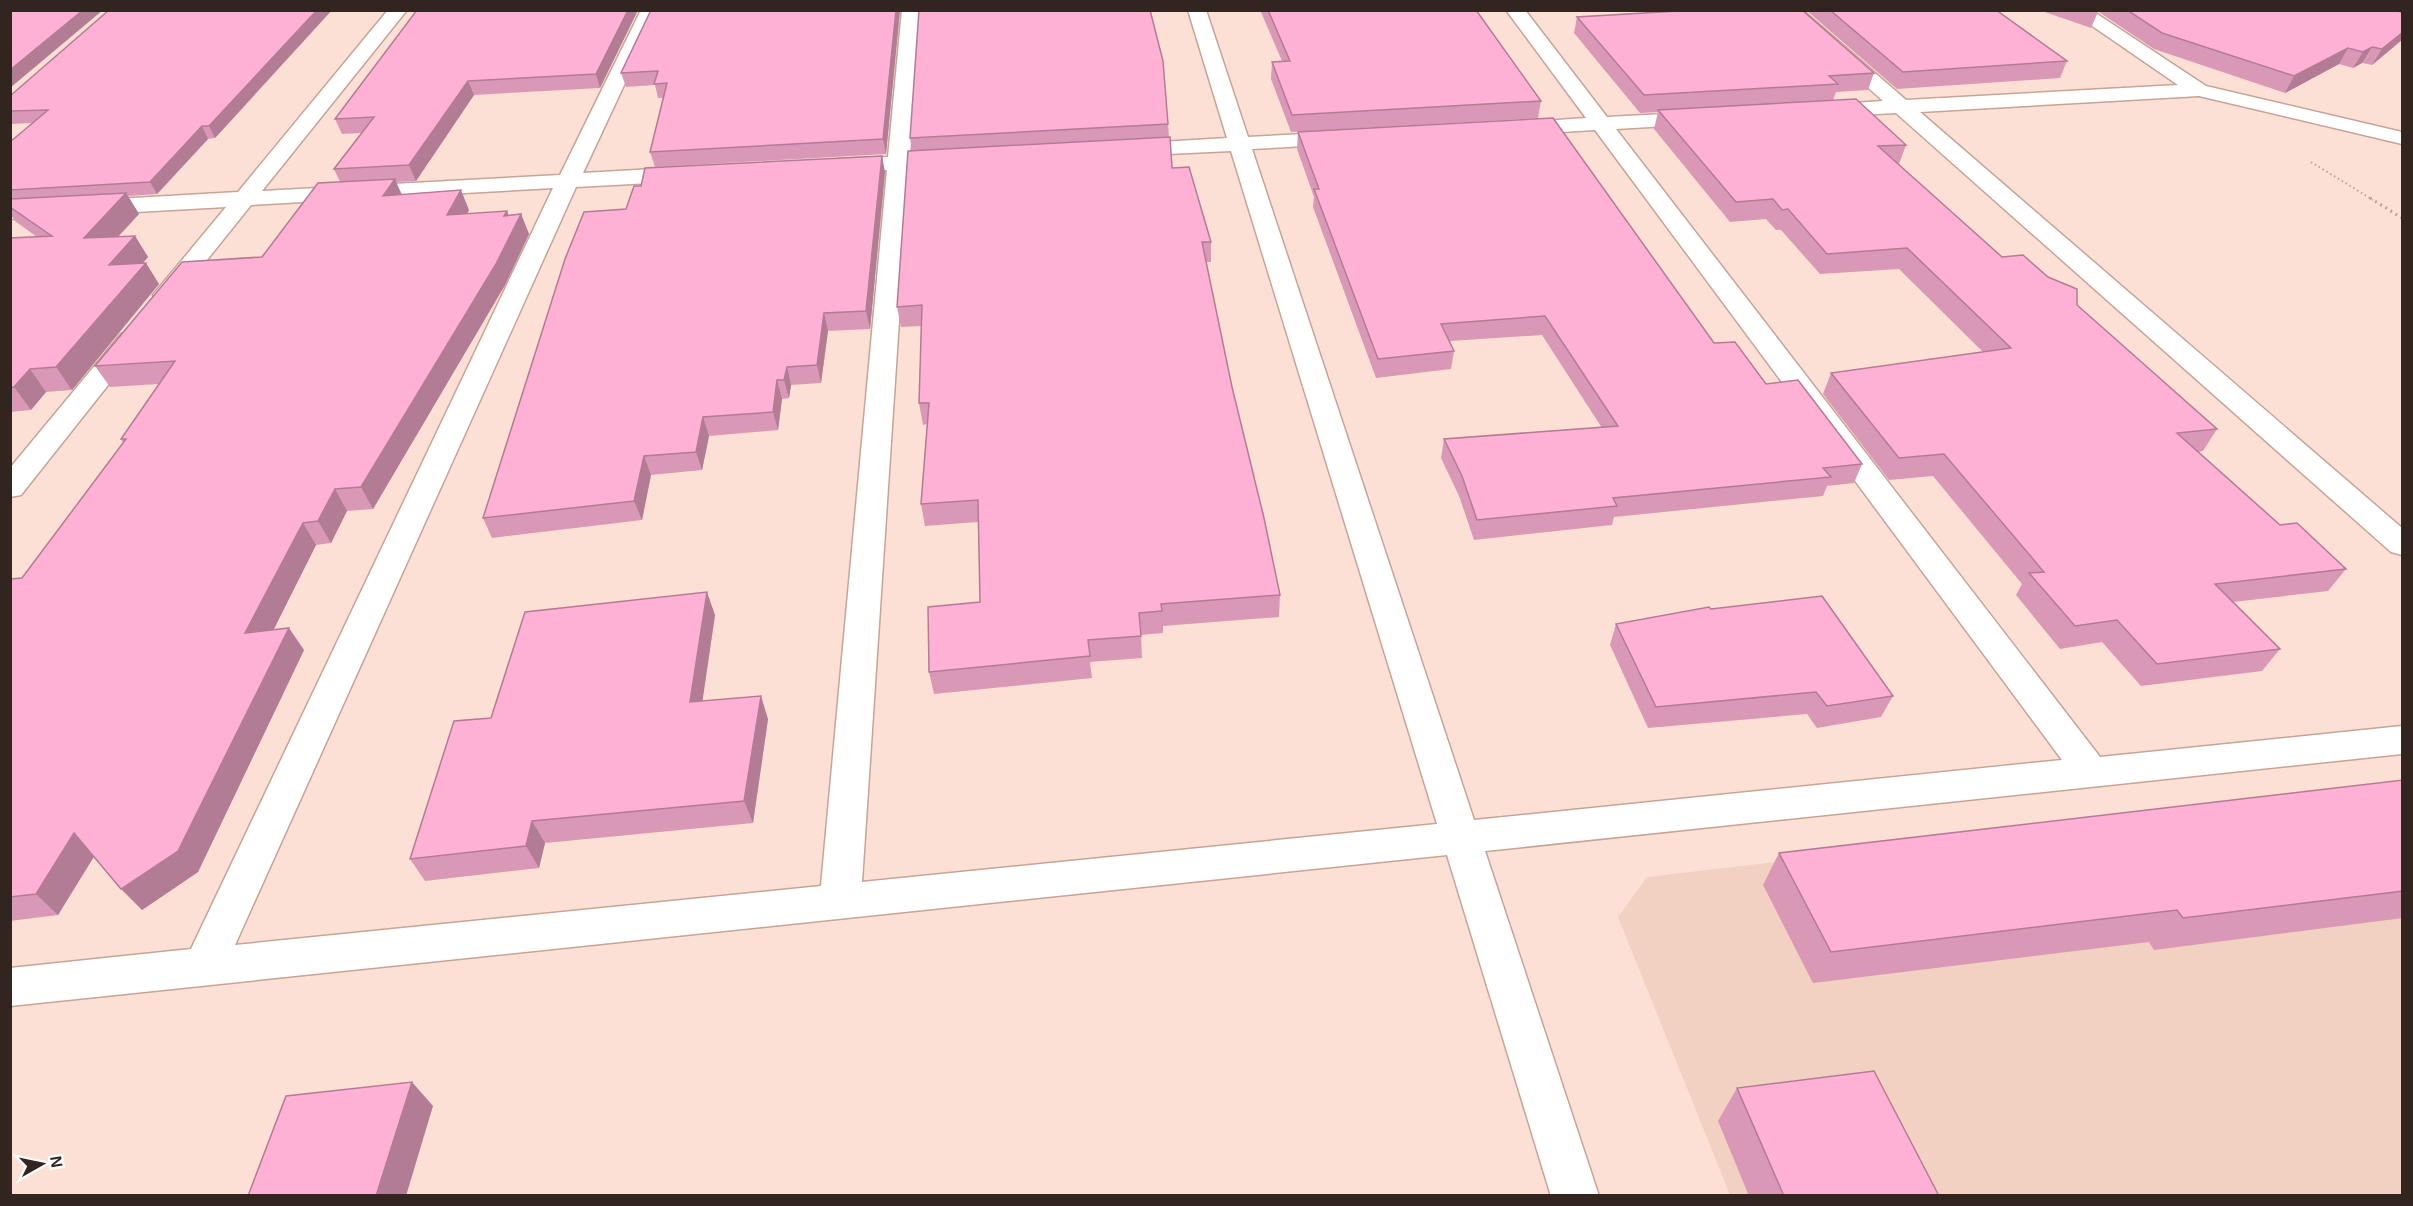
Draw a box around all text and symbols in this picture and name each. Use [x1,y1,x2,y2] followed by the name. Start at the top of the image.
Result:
[12,1134,72,1194] north arrow
[47,1155,66,1169] text: N

